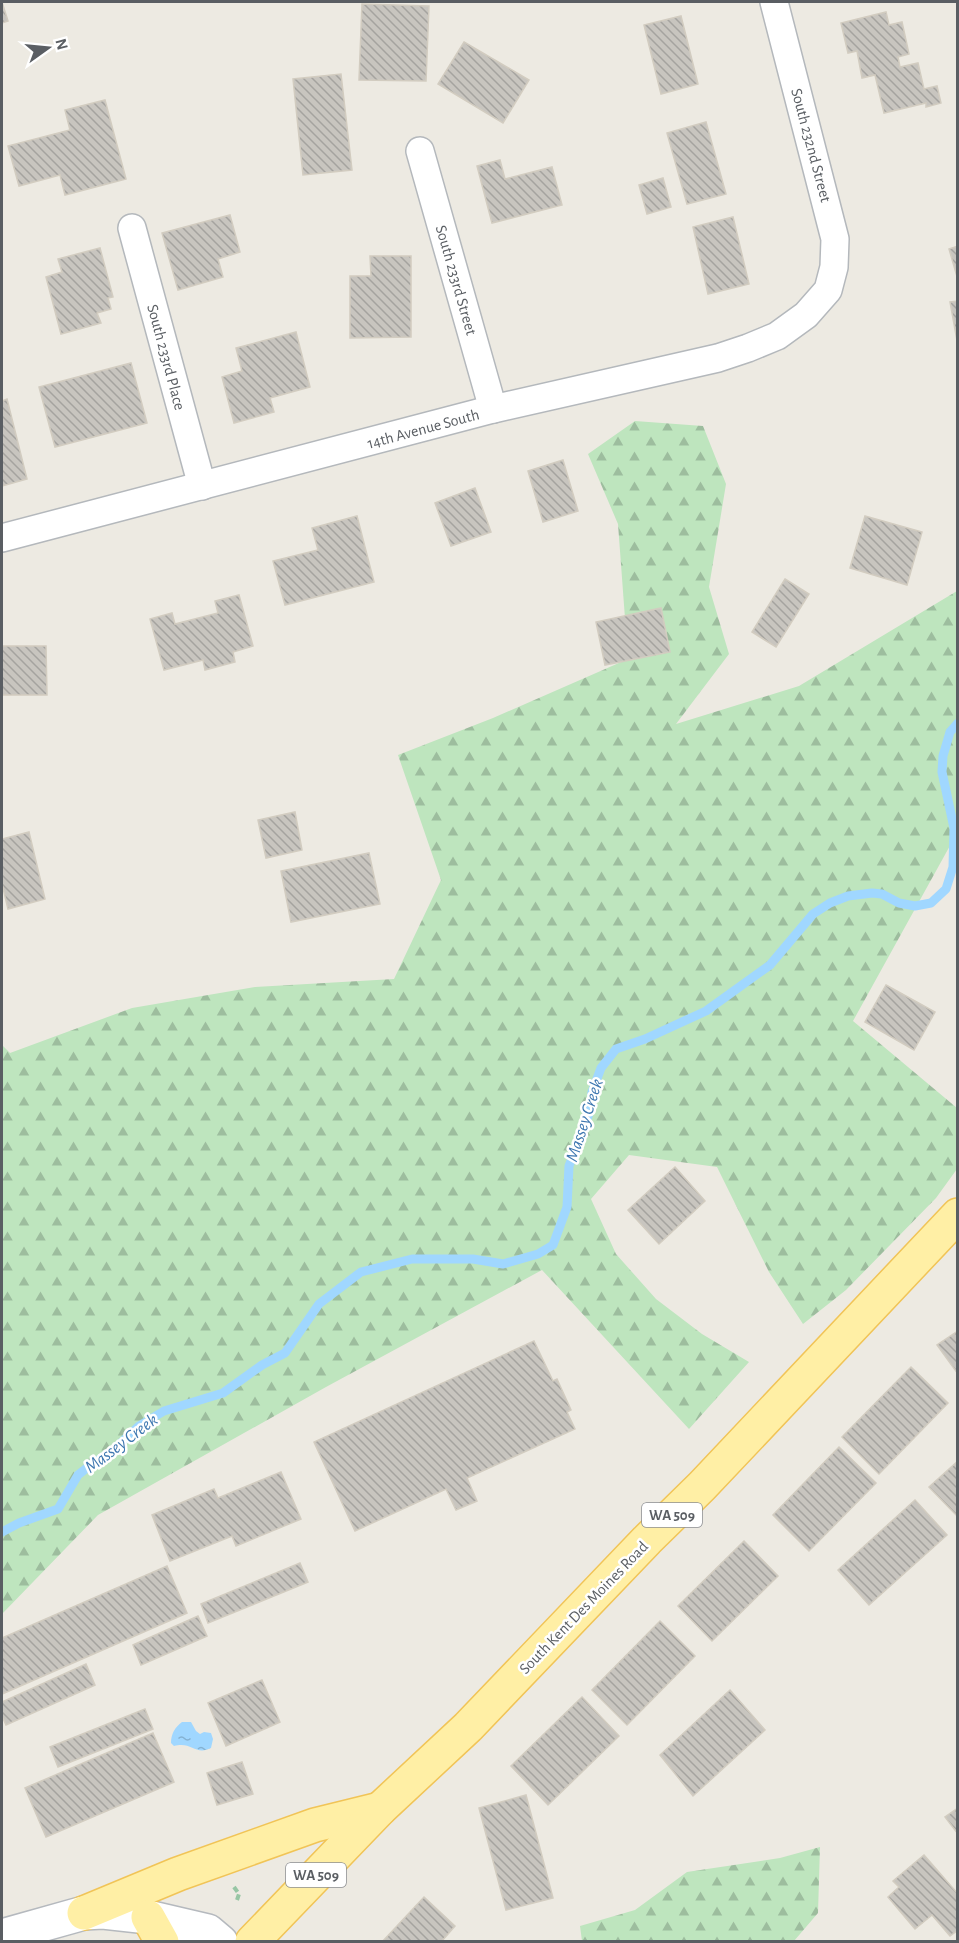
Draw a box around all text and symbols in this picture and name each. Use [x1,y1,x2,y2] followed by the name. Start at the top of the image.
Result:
[18,18,78,78] north arrow
[52,37,71,52] text: N
[788,87,834,204] street label: South 232nd Street
[433,224,479,337] street label: South 233rd Street
[144,303,188,412] street label: South 233rd Place
[366,406,481,452] street label: 14th Avenue South
[563,1077,607,1164] water label: Massey Creek
[82,1411,161,1477] water label: Massey Creek
[642,1503,702,1527] road number: WA 509
[516,1538,651,1677] street label: South Kent Des Moines Road
[286,1863,346,1887] road number: WA 509

